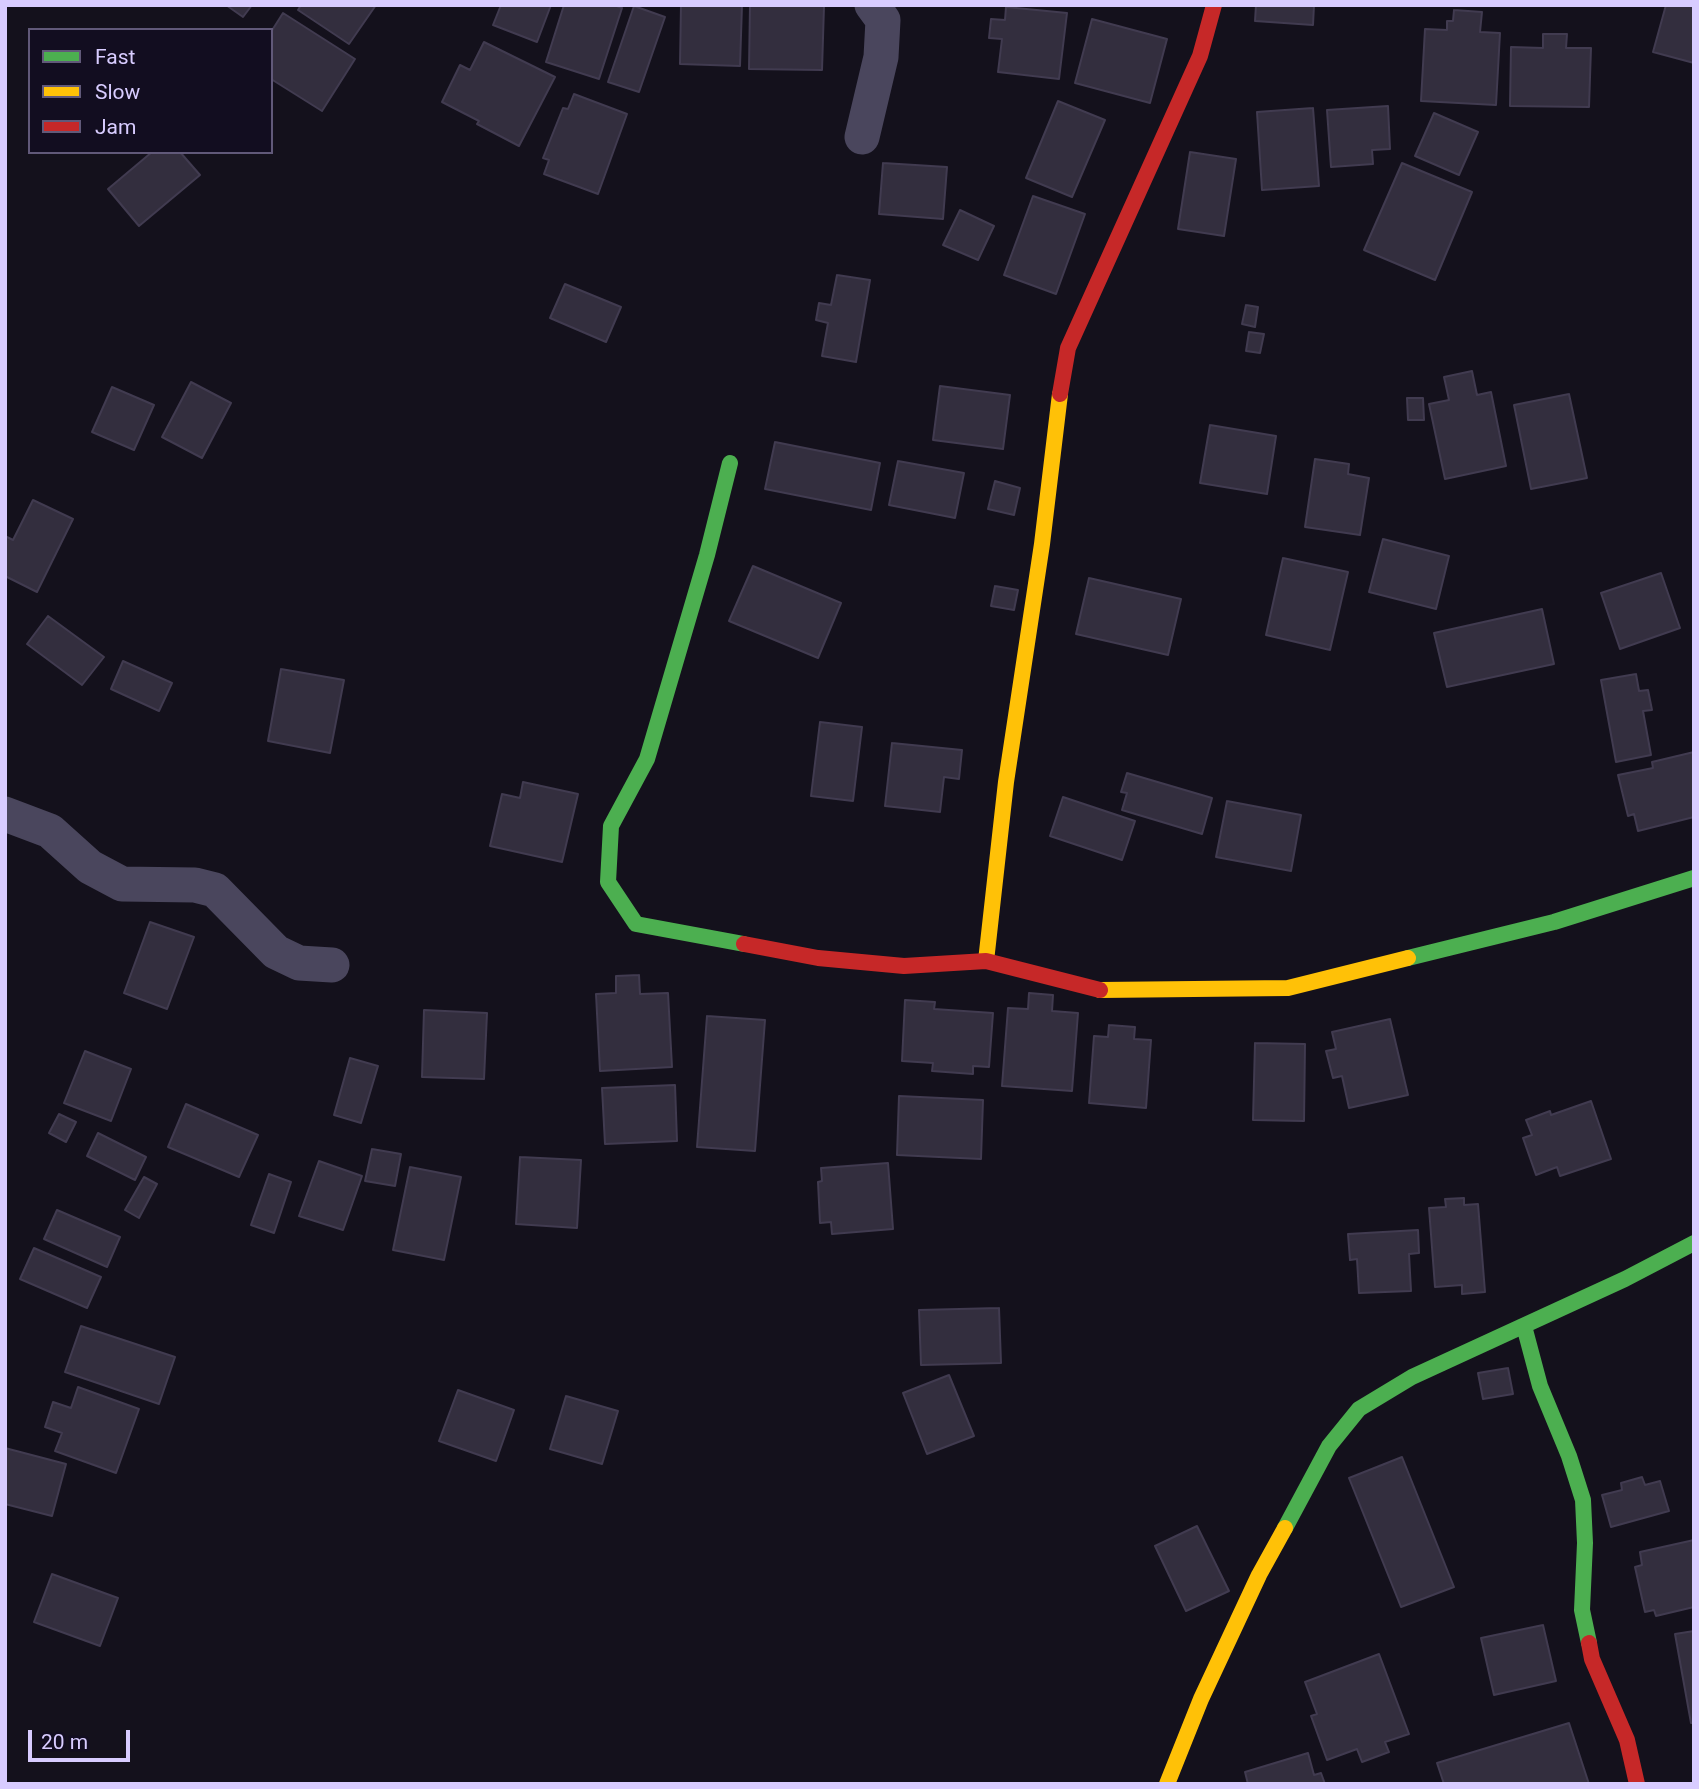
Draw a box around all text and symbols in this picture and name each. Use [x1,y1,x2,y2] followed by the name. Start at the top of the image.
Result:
[28,28,273,154] legend
[95,45,135,69] text: Fast
[95,80,140,104] text: Slow
[95,115,136,139] text: Jam
[32,1716,133,1760] scale bar
[41,1730,88,1754] text: 20 m

